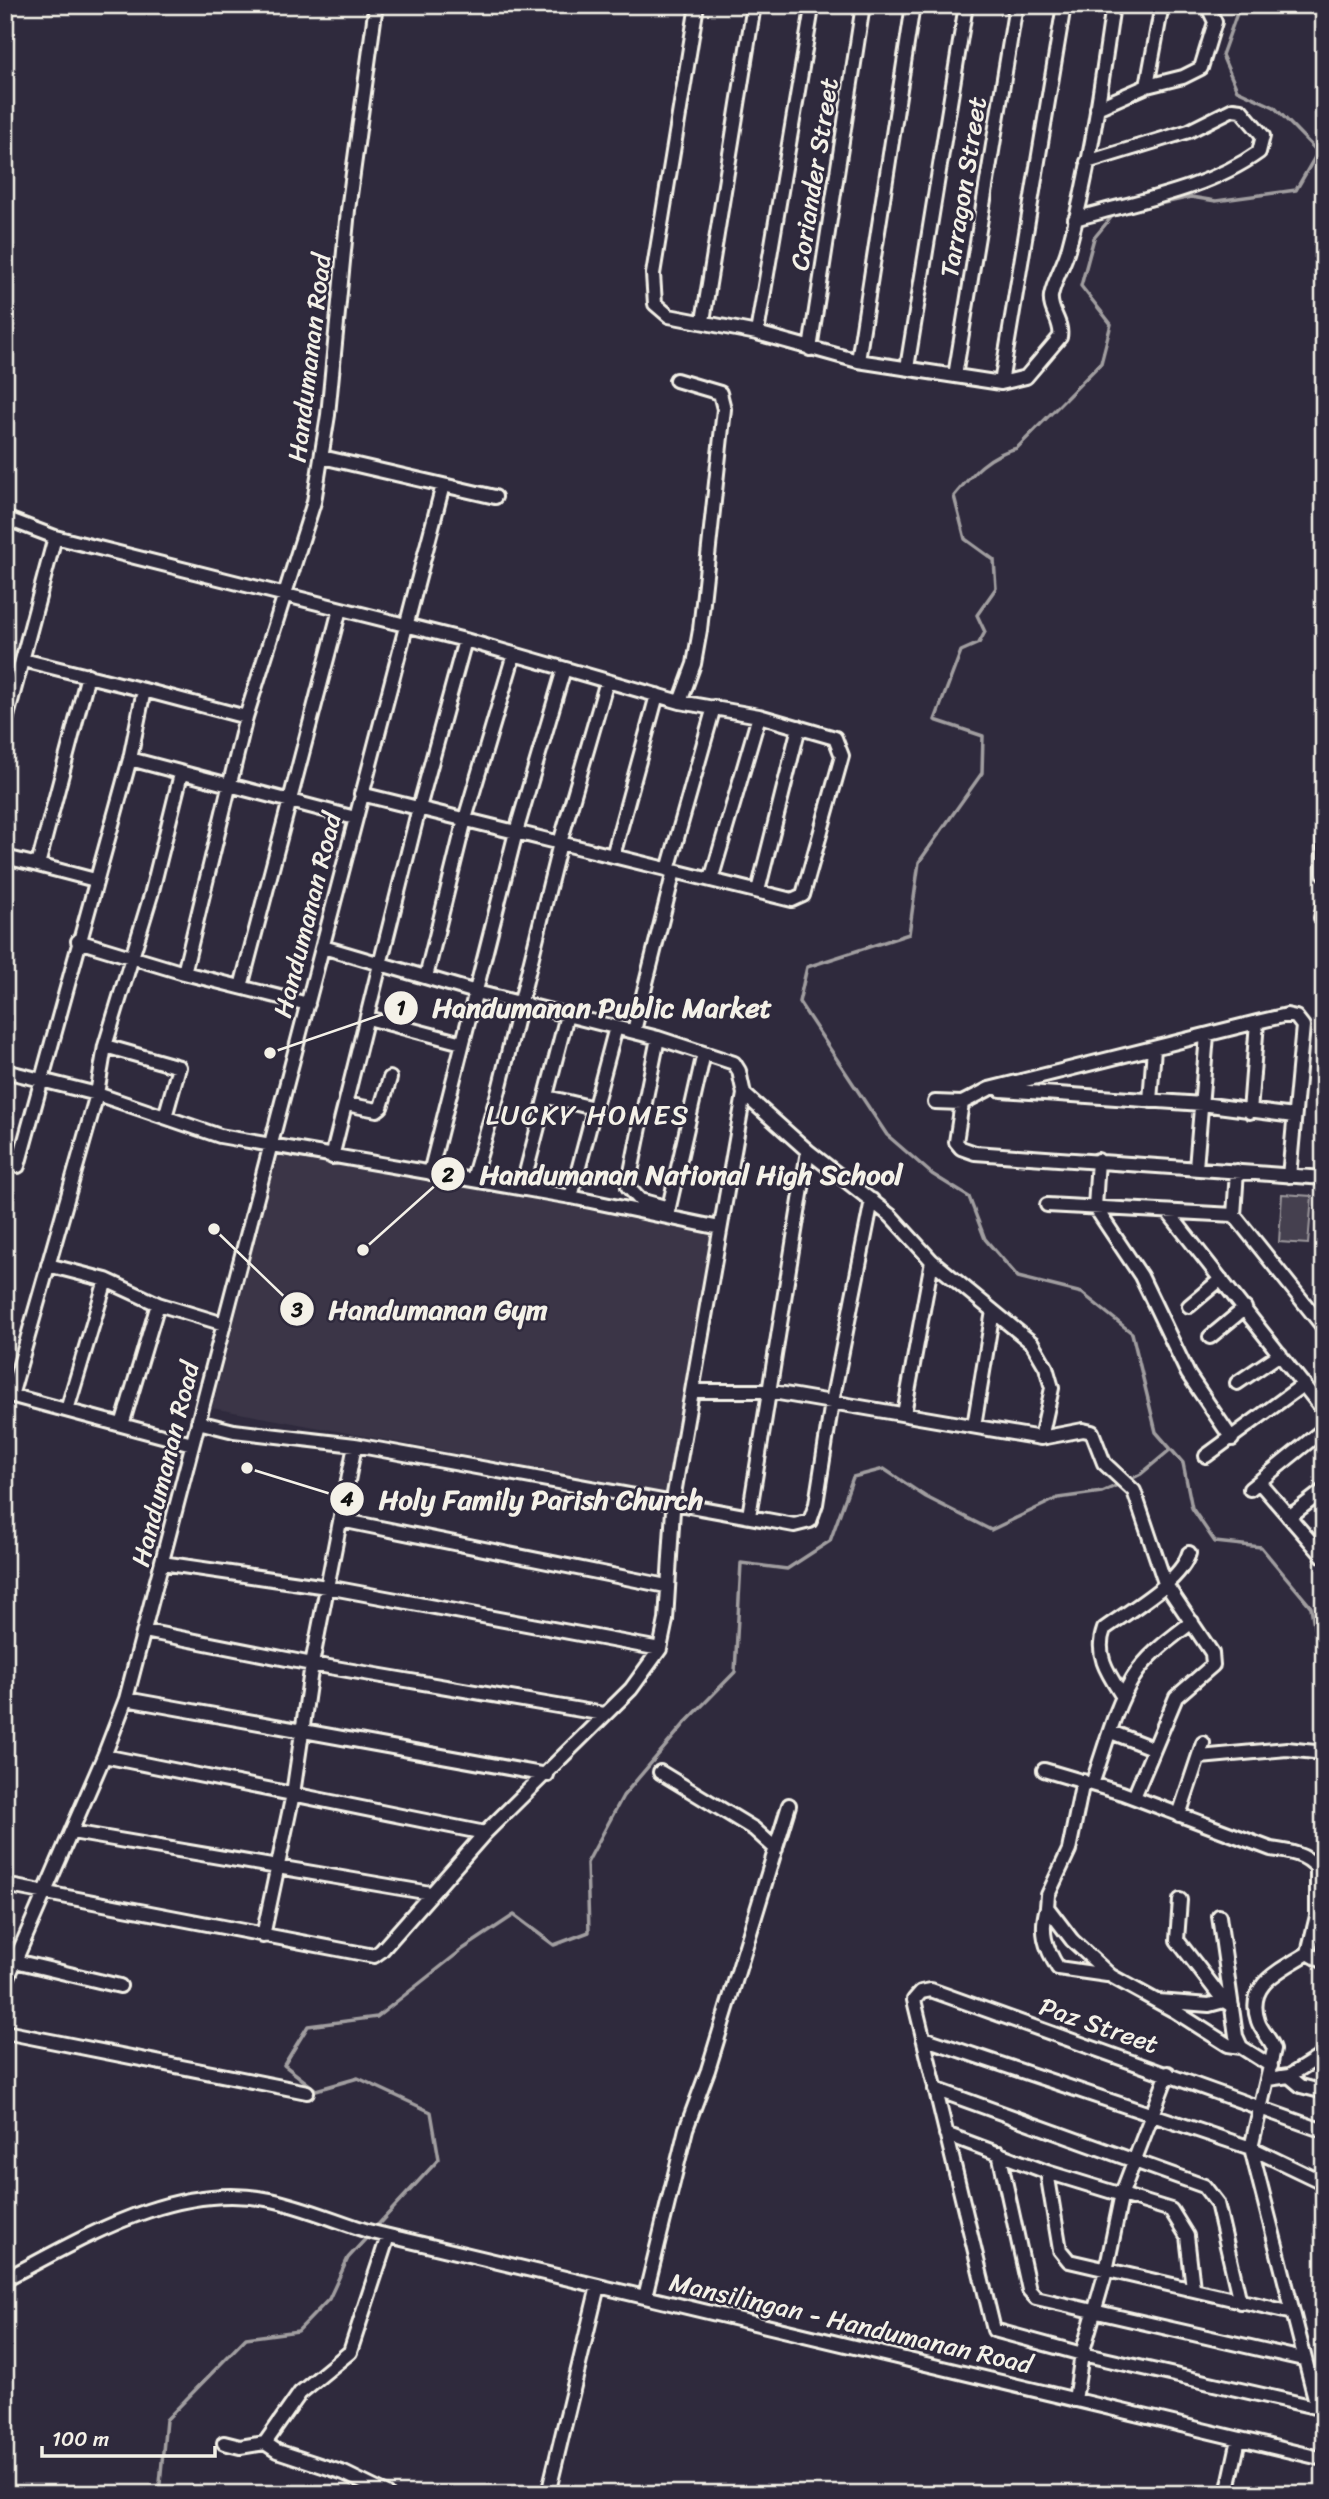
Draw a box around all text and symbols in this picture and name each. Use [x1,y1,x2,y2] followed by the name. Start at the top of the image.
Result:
[776,74,852,274] street label: Coriander Street
[926,93,1000,281] street label: Tarragon Street
[273,249,345,465] street label: Handumanan Road
[259,805,355,1022] street label: Handumanan Road
[384,983,786,1032] callout: Handumanan Public Market
[432,983,773,1032] text: Handumanan Public Market
[396,989,406,1027] text: 1
[486,1090,690,1139] district label: LUCKY HOMES
[430,1150,917,1199] callout: Handumanan National High School
[479,1150,904,1199] text: Handumanan National High School
[441,1156,454,1194] text: 2
[280,1285,562,1334] callout: Handumanan Gym
[328,1285,548,1334] text: Handumanan Gym
[290,1291,303,1329] text: 3
[117,1354,213,1571] street label: Handumanan Road
[330,1475,717,1524] callout: Holy Family Parish Church
[379,1475,704,1524] text: Holy Family Parish Church
[339,1480,354,1518] text: 4
[1033,1983,1165,2067] street label: Paz Street
[665,2259,1039,2388] street label: Mansilingan - Handumanan Road
[42,2415,215,2459] scale bar
[52,2420,109,2458] text: 100 m

